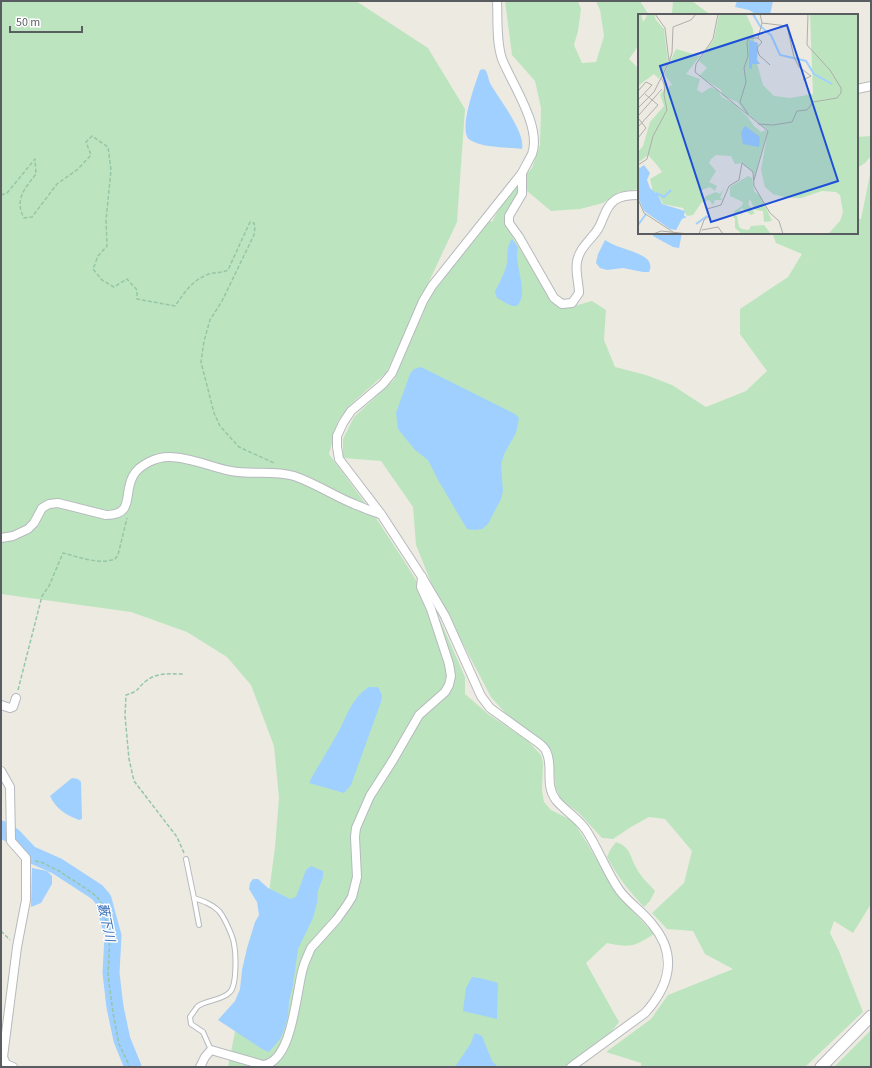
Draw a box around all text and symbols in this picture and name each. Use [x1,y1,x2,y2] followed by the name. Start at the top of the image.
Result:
[10,8,82,34] scale bar
[16,14,40,31] text: 50 m
[638,14,858,234] inset map
[93,901,119,945] water label: 藪下川

